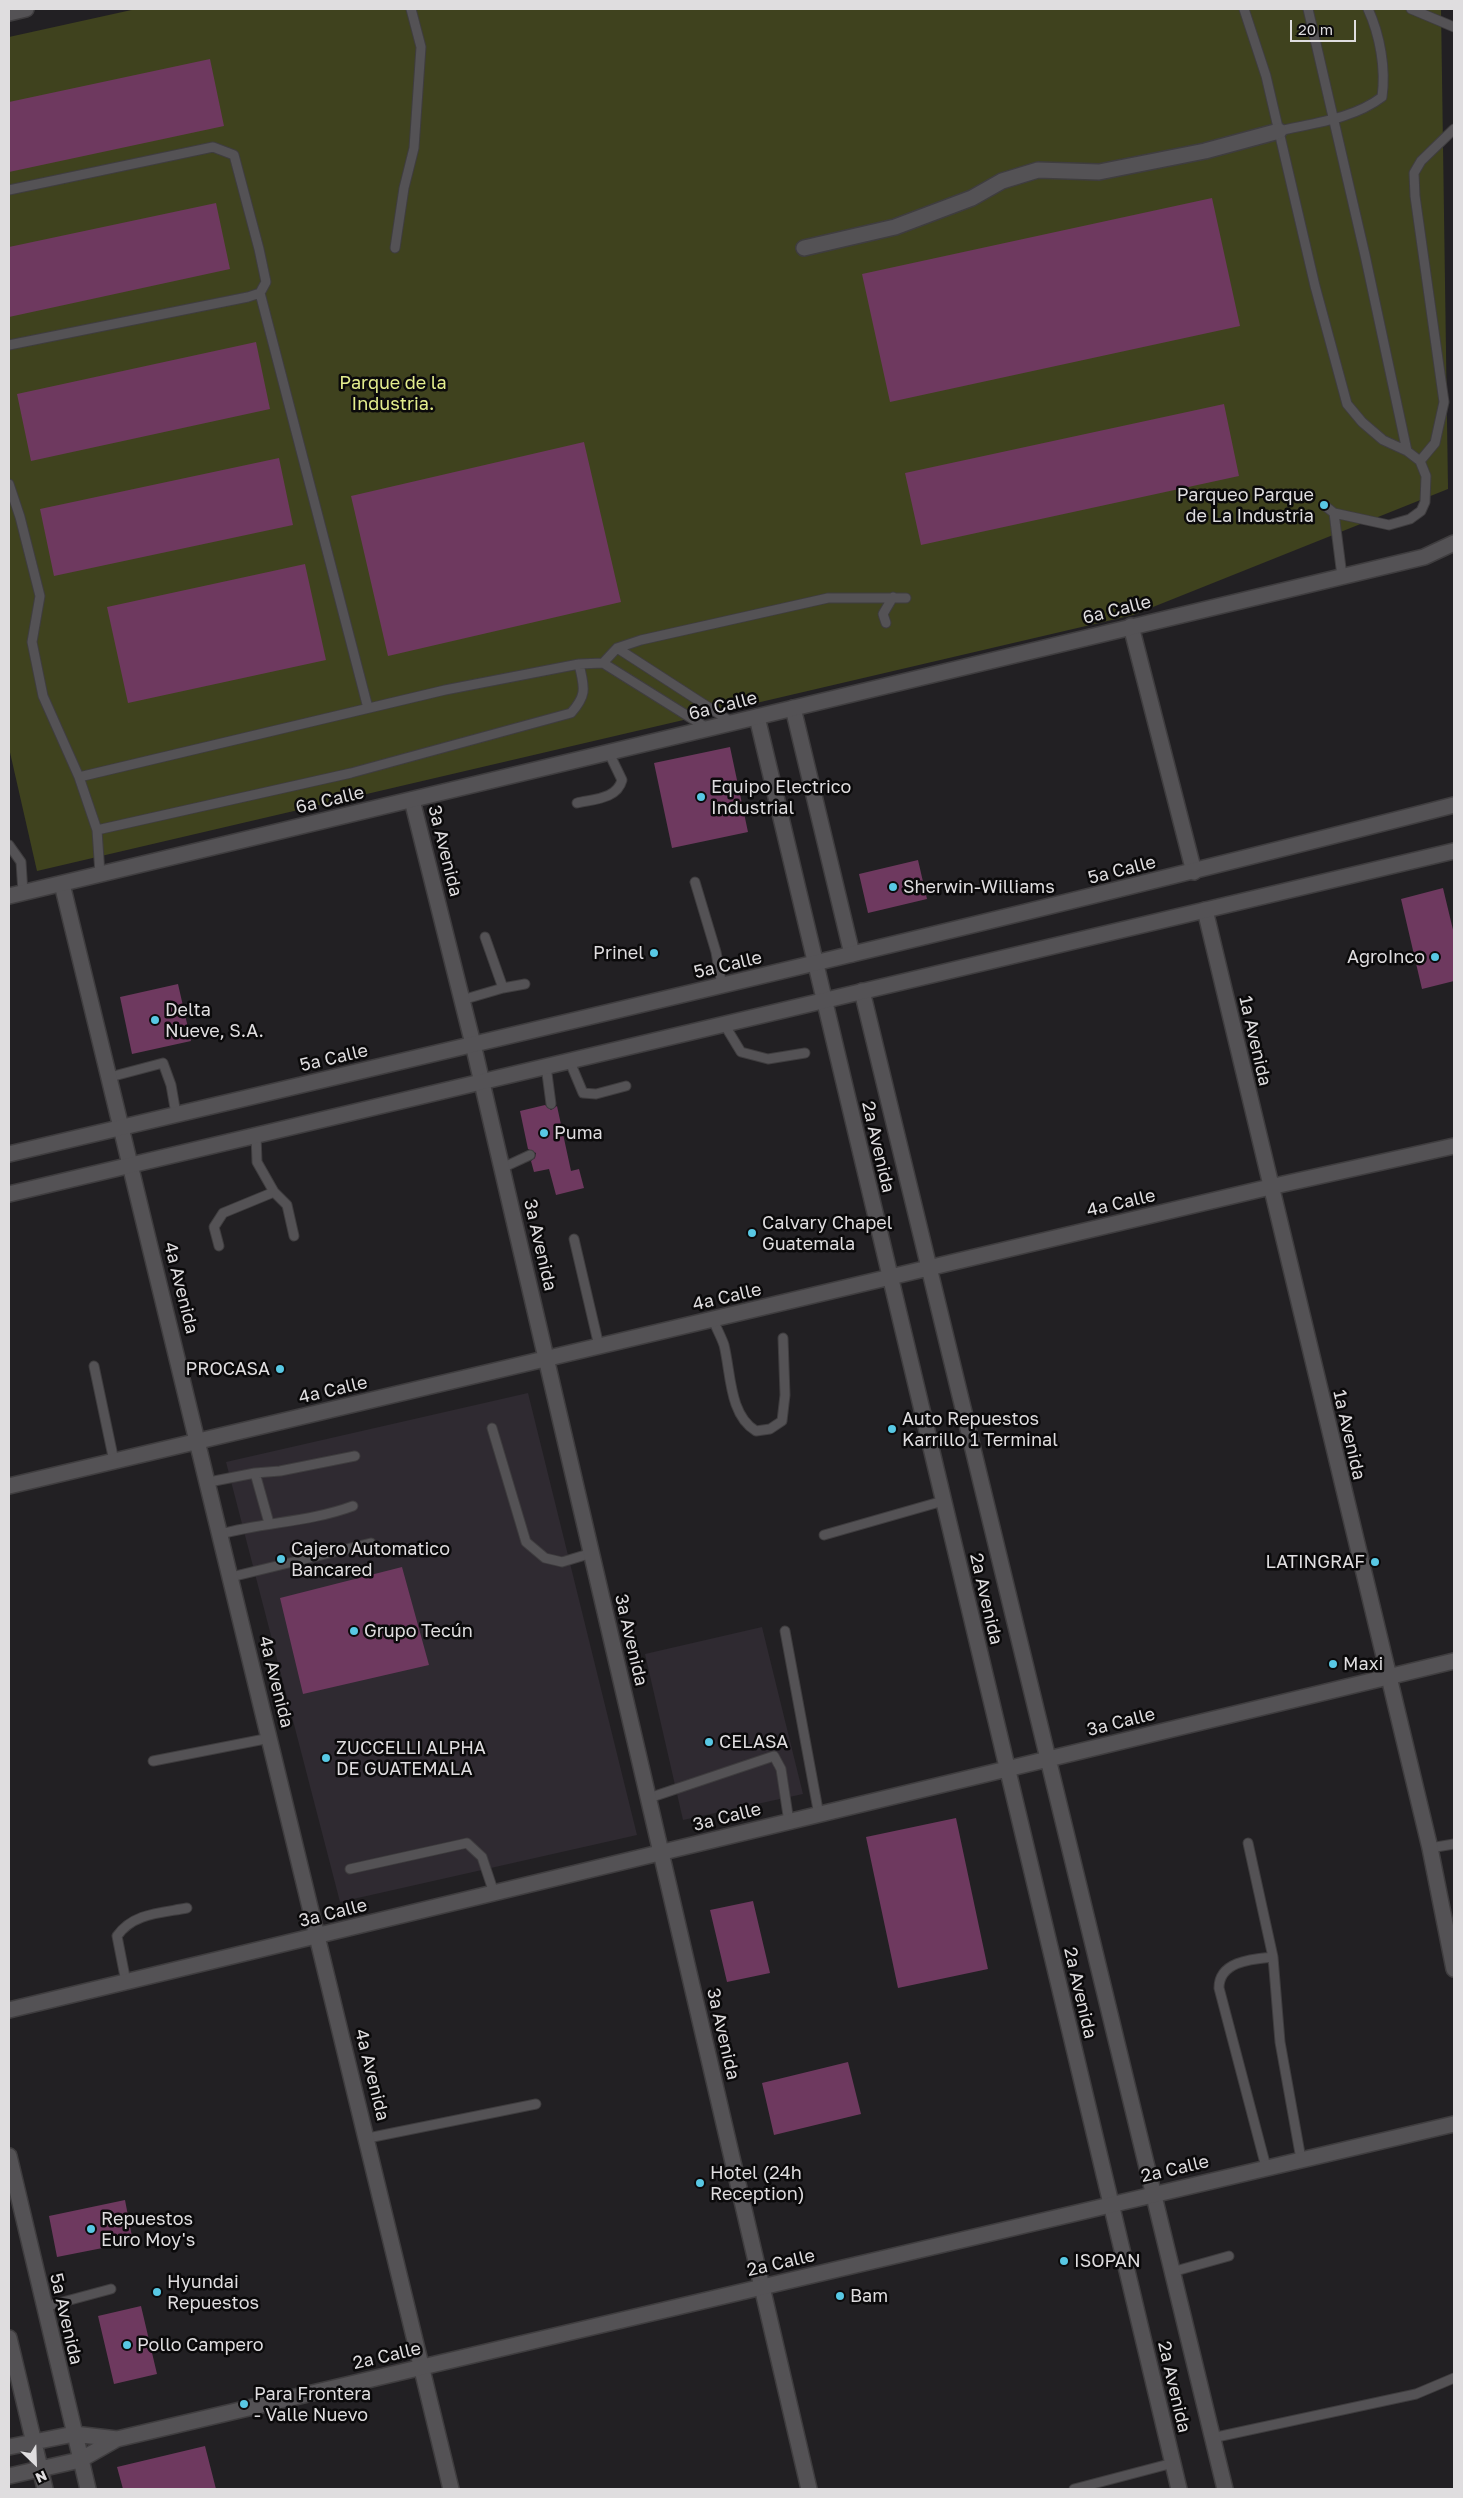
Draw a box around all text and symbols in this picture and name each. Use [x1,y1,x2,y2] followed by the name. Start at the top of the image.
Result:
[1293,10,1359,42] scale bar
[1298,20,1333,38] text: 20 m
[339,372,447,414] park label: Parque de la Industria.
[1177,484,1314,526] place label: Parqueo Parque de La Industria
[1318,499,1330,511] marker: Parqueo Parque de La Industria
[1081,591,1153,629] street label: 6a Calle
[687,687,759,725] street label: 6a Calle
[711,776,851,819] place label: Equipo Electrico Industrial
[294,782,366,818] street label: 6a Calle
[695,791,707,803] marker: Equipo Electrico Industrial
[423,803,467,899] street label: 3a Avenida
[1086,851,1158,889] street label: 5a Calle
[903,876,1055,898] place label: Sherwin-Williams
[887,881,899,893] marker: Sherwin-Williams
[593,942,644,964] place label: Prinel
[1347,946,1425,968] place label: AgroInco
[648,947,660,959] marker: Prinel
[692,947,764,983] street label: 5a Calle
[1429,951,1441,963] marker: AgroInco
[1234,994,1276,1088] street label: 1a Avenida
[165,999,264,1042] place label: Delta Nueve, S.A.
[149,1014,161,1026] marker: Delta Nueve, S.A.
[298,1040,370,1076] street label: 5a Calle
[857,1099,899,1195] street label: 2a Avenida
[554,1122,603,1144] place label: Puma
[538,1127,550,1139] marker: Puma
[1085,1185,1157,1221] street label: 4a Calle
[519,1197,561,1293] street label: 3a Avenida
[762,1212,892,1254] place label: Calvary Chapel Guatemala
[746,1227,758,1239] marker: Calvary Chapel Guatemala
[159,1240,203,1336] street label: 4a Avenida
[691,1279,763,1315] street label: 4a Calle
[185,1358,270,1380] place label: PROCASA
[274,1363,286,1375] marker: PROCASA
[297,1372,369,1408] street label: 4a Calle
[1328,1388,1370,1482] street label: 1a Avenida
[902,1408,1058,1450] place label: Auto Repuestos Karrillo 1 Terminal
[886,1423,898,1435] marker: Auto Repuestos Karrillo 1 Terminal
[291,1538,450,1580] place label: Cajero Automatico Bancared
[965,1551,1007,1647] street label: 2a Avenida
[1265,1551,1365,1573] place label: LATINGRAF
[275,1553,287,1565] marker: Cajero Automatico Bancared
[1369,1556,1381,1568] marker: LATINGRAF
[610,1592,652,1688] street label: 3a Avenida
[364,1620,473,1642] place label: Grupo Tecún
[348,1625,360,1637] marker: Grupo Tecún
[254,1634,298,1730] street label: 4a Avenida
[1343,1653,1383,1675] place label: Maxi
[1327,1658,1339,1670] marker: Maxi
[1085,1703,1157,1741] street label: 3a Calle
[719,1731,788,1753] place label: CELASA
[703,1736,715,1748] marker: CELASA
[336,1737,486,1780] place label: ZUCCELLI ALPHA DE GUATEMALA
[320,1752,332,1764] marker: ZUCCELLI ALPHA DE GUATEMALA
[691,1798,763,1836] street label: 3a Calle
[297,1894,369,1932] street label: 3a Calle
[1059,1945,1101,2041] street label: 2a Avenida
[702,1986,744,2082] street label: 3a Avenida
[350,2027,394,2123] street label: 4a Avenida
[1139,2151,1211,2187] street label: 2a Calle
[710,2162,805,2204] place label: Hotel (24h Reception)
[694,2177,706,2189] marker: Hotel (24h Reception)
[101,2208,195,2250] place label: Repuestos Euro Moy's
[85,2223,97,2235] marker: Repuestos Euro Moy's
[745,2245,817,2281] street label: 2a Calle
[1074,2250,1141,2272] place label: ISOPAN
[1058,2255,1070,2267] marker: ISOPAN
[45,2271,87,2367] street label: 5a Avenida
[167,2271,259,2314] place label: Hyundai Repuestos
[850,2285,888,2307] place label: Bam
[151,2286,163,2298] marker: Hyundai Repuestos
[834,2290,846,2302] marker: Bam
[137,2334,264,2356] place label: Pollo Campero
[351,2338,423,2374] street label: 2a Calle
[121,2339,133,2351] marker: Pollo Campero
[1153,2339,1195,2435] street label: 2a Avenida
[254,2383,371,2426] place label: Para Frontera - Valle Nuevo
[238,2398,250,2410] marker: Para Frontera - Valle Nuevo
[10,2438,60,2488] north arrow
[33,2467,50,2487] text: N

